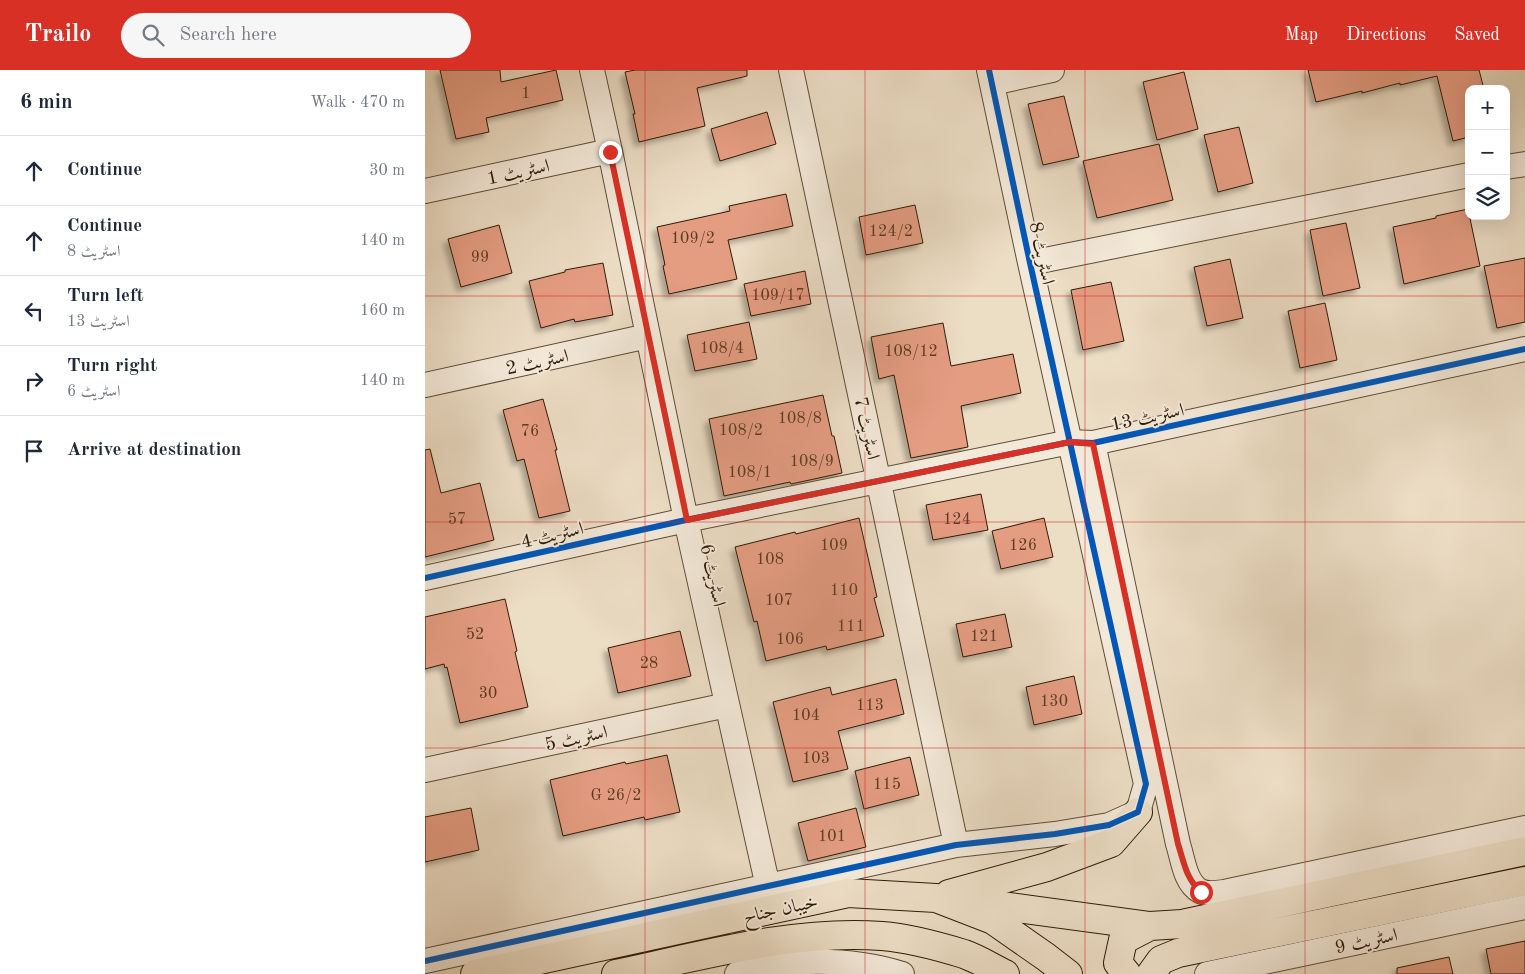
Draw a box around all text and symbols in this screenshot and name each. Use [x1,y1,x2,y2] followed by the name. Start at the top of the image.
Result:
[121,13,471,58] search box
[139,21,167,49] icon: search
[25,23,91,47] text: Trailo
[179,26,277,45] text: Search here
[1285,26,1318,44] text: Map
[1346,26,1426,44] text: Directions
[1454,26,1500,44] text: Saved
[1465,85,1510,220] map controls
[1465,85,1510,130] button: +
[521,86,531,102] house number: 1
[20,92,73,113] text: 6 min
[310,95,405,111] text: Walk · 470 m
[1465,130,1510,175] button: −
[599,141,622,164] route end
[20,157,48,185] icon: ahead
[485,158,552,189] street label: اسٹریٹ 1
[67,161,142,180] text: Continue
[369,163,405,179] text: 30 m
[1465,175,1510,220] button: layers
[67,217,142,236] text: Continue
[1025,220,1056,287] street label: اسٹریٹ 8
[869,224,913,240] house number: 124/2
[20,227,48,255] icon: ahead
[671,231,715,247] house number: 109/2
[360,233,405,249] text: 140 m
[67,244,121,260] text: اسٹریٹ 8
[471,250,489,266] house number: 99
[67,287,144,306] text: Turn left
[751,288,805,304] house number: 109/17
[20,297,48,325] icon: left
[360,303,405,319] text: 160 m
[67,314,130,330] text: اسٹریٹ 13
[700,341,744,357] house number: 108/4
[884,344,938,360] house number: 108/12
[504,348,571,379] street label: اسٹریٹ 2
[67,357,157,376] text: Turn right
[20,367,48,395] icon: right
[360,373,405,389] text: 140 m
[67,384,121,400] text: اسٹریٹ 6
[850,395,881,462] street label: اسٹریٹ 7
[1109,401,1186,435] street label: اسٹریٹ 13
[778,411,822,427] house number: 108/8
[719,423,763,439] house number: 108/2
[521,424,539,440] house number: 76
[20,437,48,465] icon: arrive
[67,441,241,460] text: Arrive at destination
[790,454,834,470] house number: 108/9
[728,465,772,481] house number: 108/1
[448,512,466,528] house number: 57
[943,512,971,528] house number: 124
[519,520,586,553] street label: اسٹریٹ 4
[820,538,848,554] house number: 109
[1009,538,1037,554] house number: 126
[696,542,727,609] street label: اسٹریٹ 6
[756,552,784,568] house number: 108
[830,583,858,599] house number: 110
[765,593,793,609] house number: 107
[837,619,865,635] house number: 111
[466,627,484,643] house number: 52
[970,629,998,645] house number: 121
[776,632,804,648] house number: 106
[640,656,658,672] house number: 28
[479,686,497,702] house number: 30
[1040,694,1068,710] house number: 130
[856,698,884,714] house number: 113
[792,708,820,724] house number: 104
[543,724,610,755] street label: اسٹریٹ 5
[802,751,830,767] house number: 103
[873,777,901,793] house number: 115
[590,788,642,804] house number: G 26/2
[818,829,846,845] house number: 101
[1190,881,1213,904] route start
[741,893,821,934] street label: خیبان جناح
[1333,927,1400,958] street label: اسٹریٹ 9

